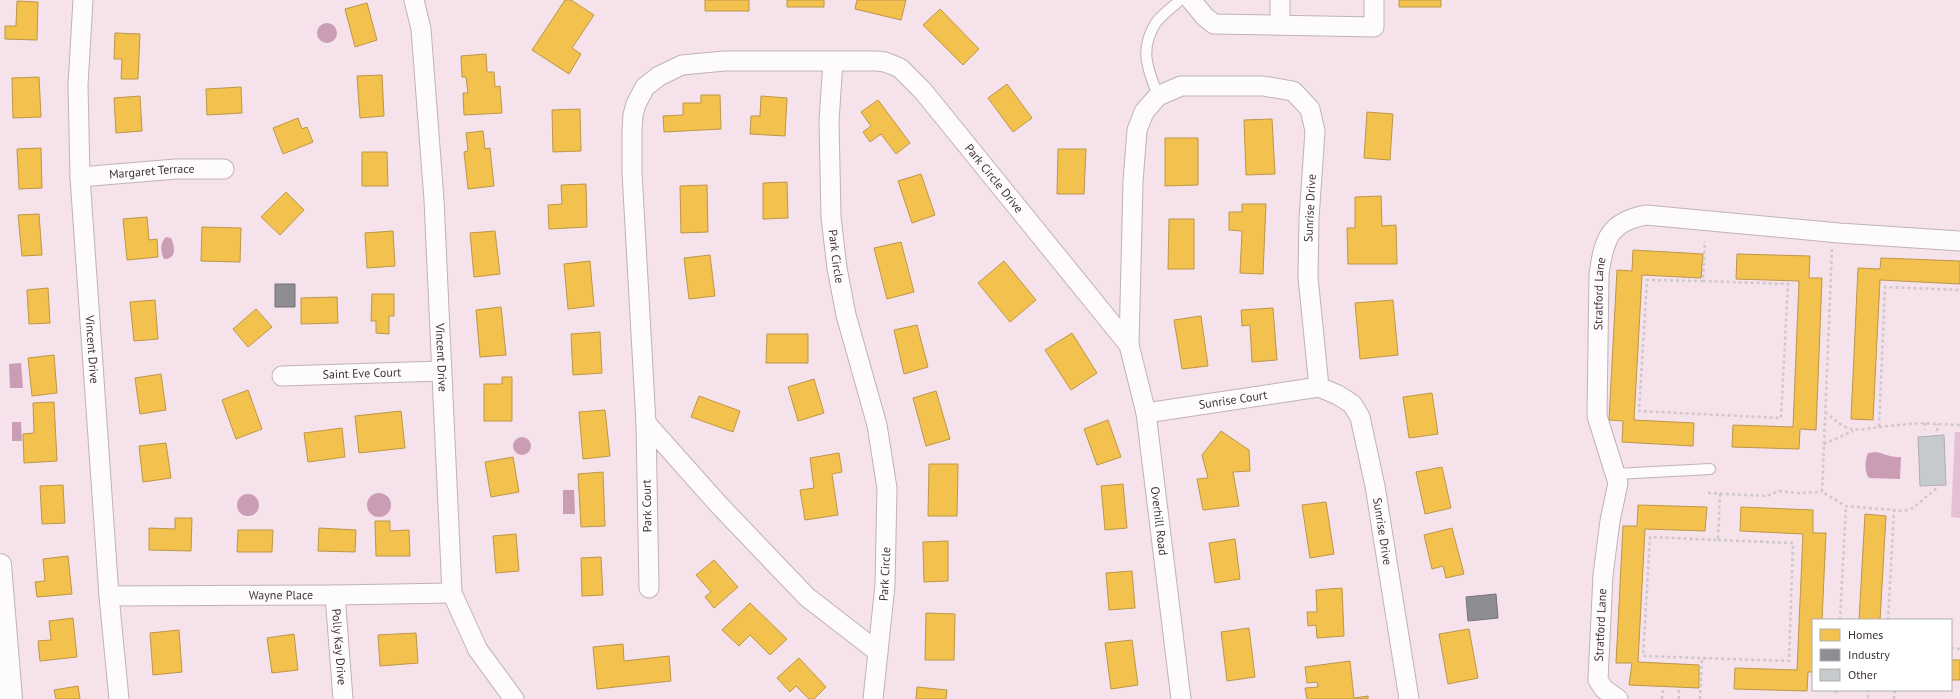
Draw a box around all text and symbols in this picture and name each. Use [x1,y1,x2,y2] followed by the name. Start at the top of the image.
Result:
[962,141,1027,216] street label: Park Circle Drive
[108,161,195,182] street label: Margaret Terrace
[1300,174,1319,242] street label: Sunrise Drive
[826,229,848,285] street label: Park Circle
[1590,256,1609,330] street label: Stratford Lane
[83,314,102,384] street label: Vincent Drive
[433,322,451,392] street label: Vincent Drive
[322,364,402,382] street label: Saint Eve Court
[1198,387,1268,412] street label: Sunrise Court
[639,479,654,533] street label: Park Court
[1148,486,1171,556] street label: Overhill Road
[1370,496,1395,566] street label: Sunrise Drive
[876,547,893,601] street label: Park Circle
[249,587,313,602] street label: Wayne Place
[1591,588,1609,662] street label: Stratford Lane
[329,608,350,685] street label: Polly Kay Drive
[1812,619,1952,691] legend
[1848,627,1883,642] text: Homes
[1848,647,1890,662] text: Industry
[1848,667,1877,682] text: Other

